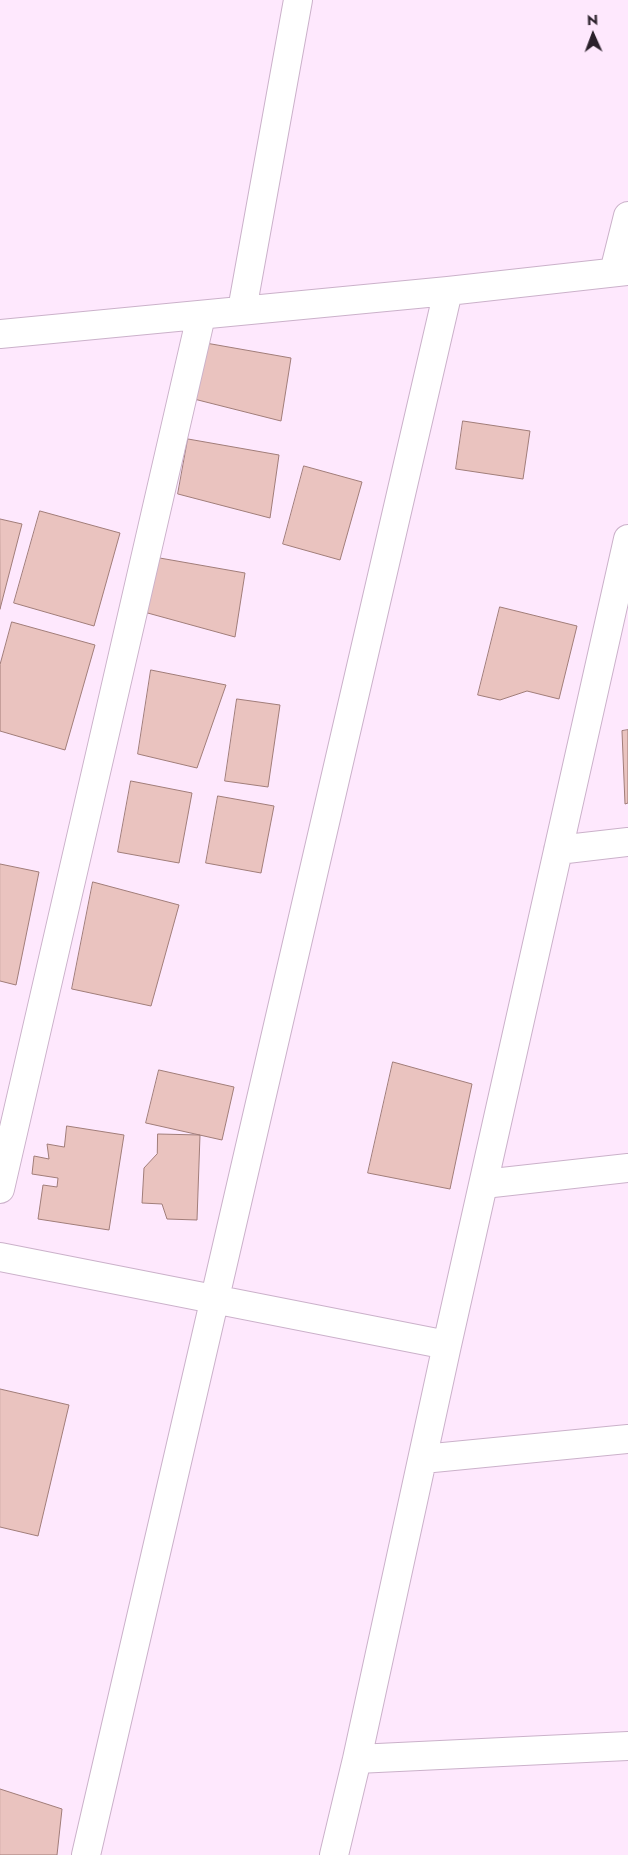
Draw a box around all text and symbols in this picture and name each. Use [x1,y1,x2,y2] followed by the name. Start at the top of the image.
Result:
[568,10,618,60] north arrow
[587,10,598,30] text: N

